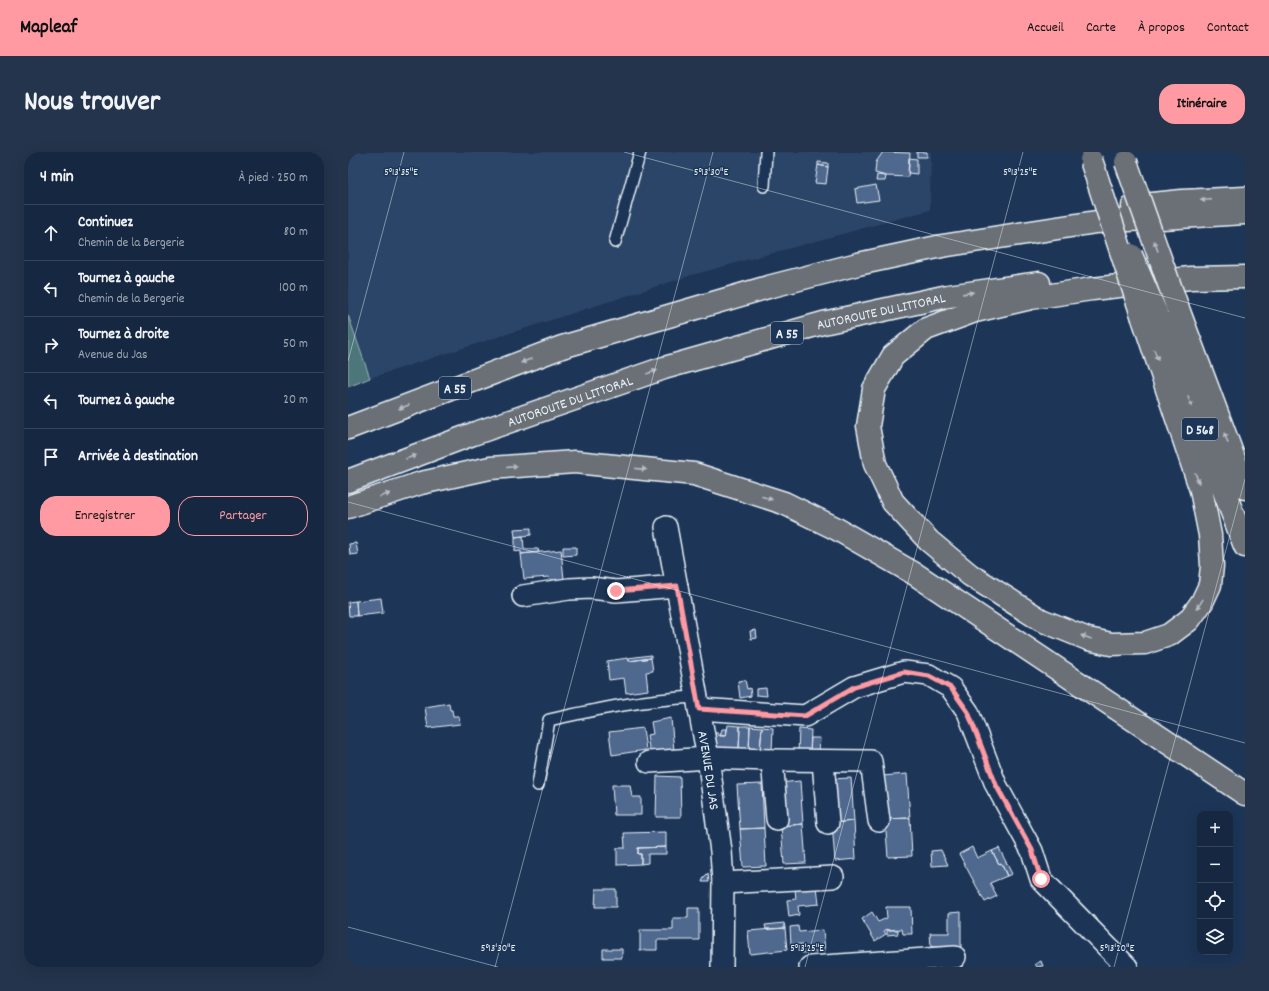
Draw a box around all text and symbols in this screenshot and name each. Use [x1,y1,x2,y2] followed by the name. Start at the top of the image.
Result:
[20,15,77,42] text: Mapleaf
[1027,18,1064,38] text: Accueil
[1086,18,1116,38] text: Carte
[1138,18,1185,38] text: À propos
[1207,18,1249,38] text: Contact
[24,84,160,124] text: Nous trouver
[1159,84,1245,124] button: Itinéraire
[40,166,74,190] text: 4 min
[384,166,418,180] text: 5°13'35"E
[694,166,729,180] text: 5°13'30"E
[1003,166,1037,180] text: 5°13'25"E
[238,169,308,188] text: À pied · 250 m
[1200,196,1212,203] one-way arrow
[78,212,133,234] text: Continuez
[40,222,62,244] icon: ahead
[284,223,308,242] text: 80 m
[78,234,184,253] text: Chemin de la Bergerie
[1153,240,1159,252] one-way arrow
[78,268,175,290] text: Tournez à gauche
[40,278,62,300] icon: left
[279,279,308,298] text: 100 m
[814,289,948,336] street label: AUTOROUTE DU LITTORAL
[78,290,184,309] text: Chemin de la Bergerie
[962,290,974,296] one-way arrow
[771,322,803,344] road number: A 55
[78,324,169,346] text: Tournez à droite
[40,334,62,356] icon: right
[283,335,308,354] text: 50 m
[78,346,148,365] text: Avenue du Jas
[1153,349,1159,361] one-way arrow
[519,358,531,364] one-way arrow
[647,369,659,375] one-way arrow
[505,371,636,433] street label: AUTOROUTE DU LITTORAL
[439,377,471,399] road number: A 55
[40,390,62,412] icon: left
[78,390,175,412] text: Tournez à gauche
[283,391,308,410] text: 20 m
[1187,396,1193,408] one-way arrow
[398,404,410,410] one-way arrow
[1182,418,1218,440] road number: D 568
[1223,432,1229,444] one-way arrow
[40,446,62,468] icon: arrive
[78,446,198,468] text: Arrivée à destination
[405,454,417,460] one-way arrow
[506,463,518,470] one-way arrow
[635,466,647,472] one-way arrow
[1194,472,1200,484] one-way arrow
[379,492,391,498] one-way arrow
[761,495,773,501] one-way arrow
[40,496,170,536] button: Enregistrer
[178,496,308,536] button: Partager
[607,582,625,600] route end
[1196,599,1204,609] one-way arrow
[1079,634,1091,640] one-way arrow
[691,729,723,811] street label: AVENUE DU JAS
[1197,811,1233,955] map controls
[1197,811,1233,847] button: +
[1197,847,1233,883] button: −
[1032,870,1050,888] route start
[1197,883,1233,919] button: locate
[1197,919,1233,955] button: layers
[481,942,516,956] text: 5°13'30"E
[790,942,824,956] text: 5°13'25"E
[1100,942,1135,956] text: 5°13'20"E

